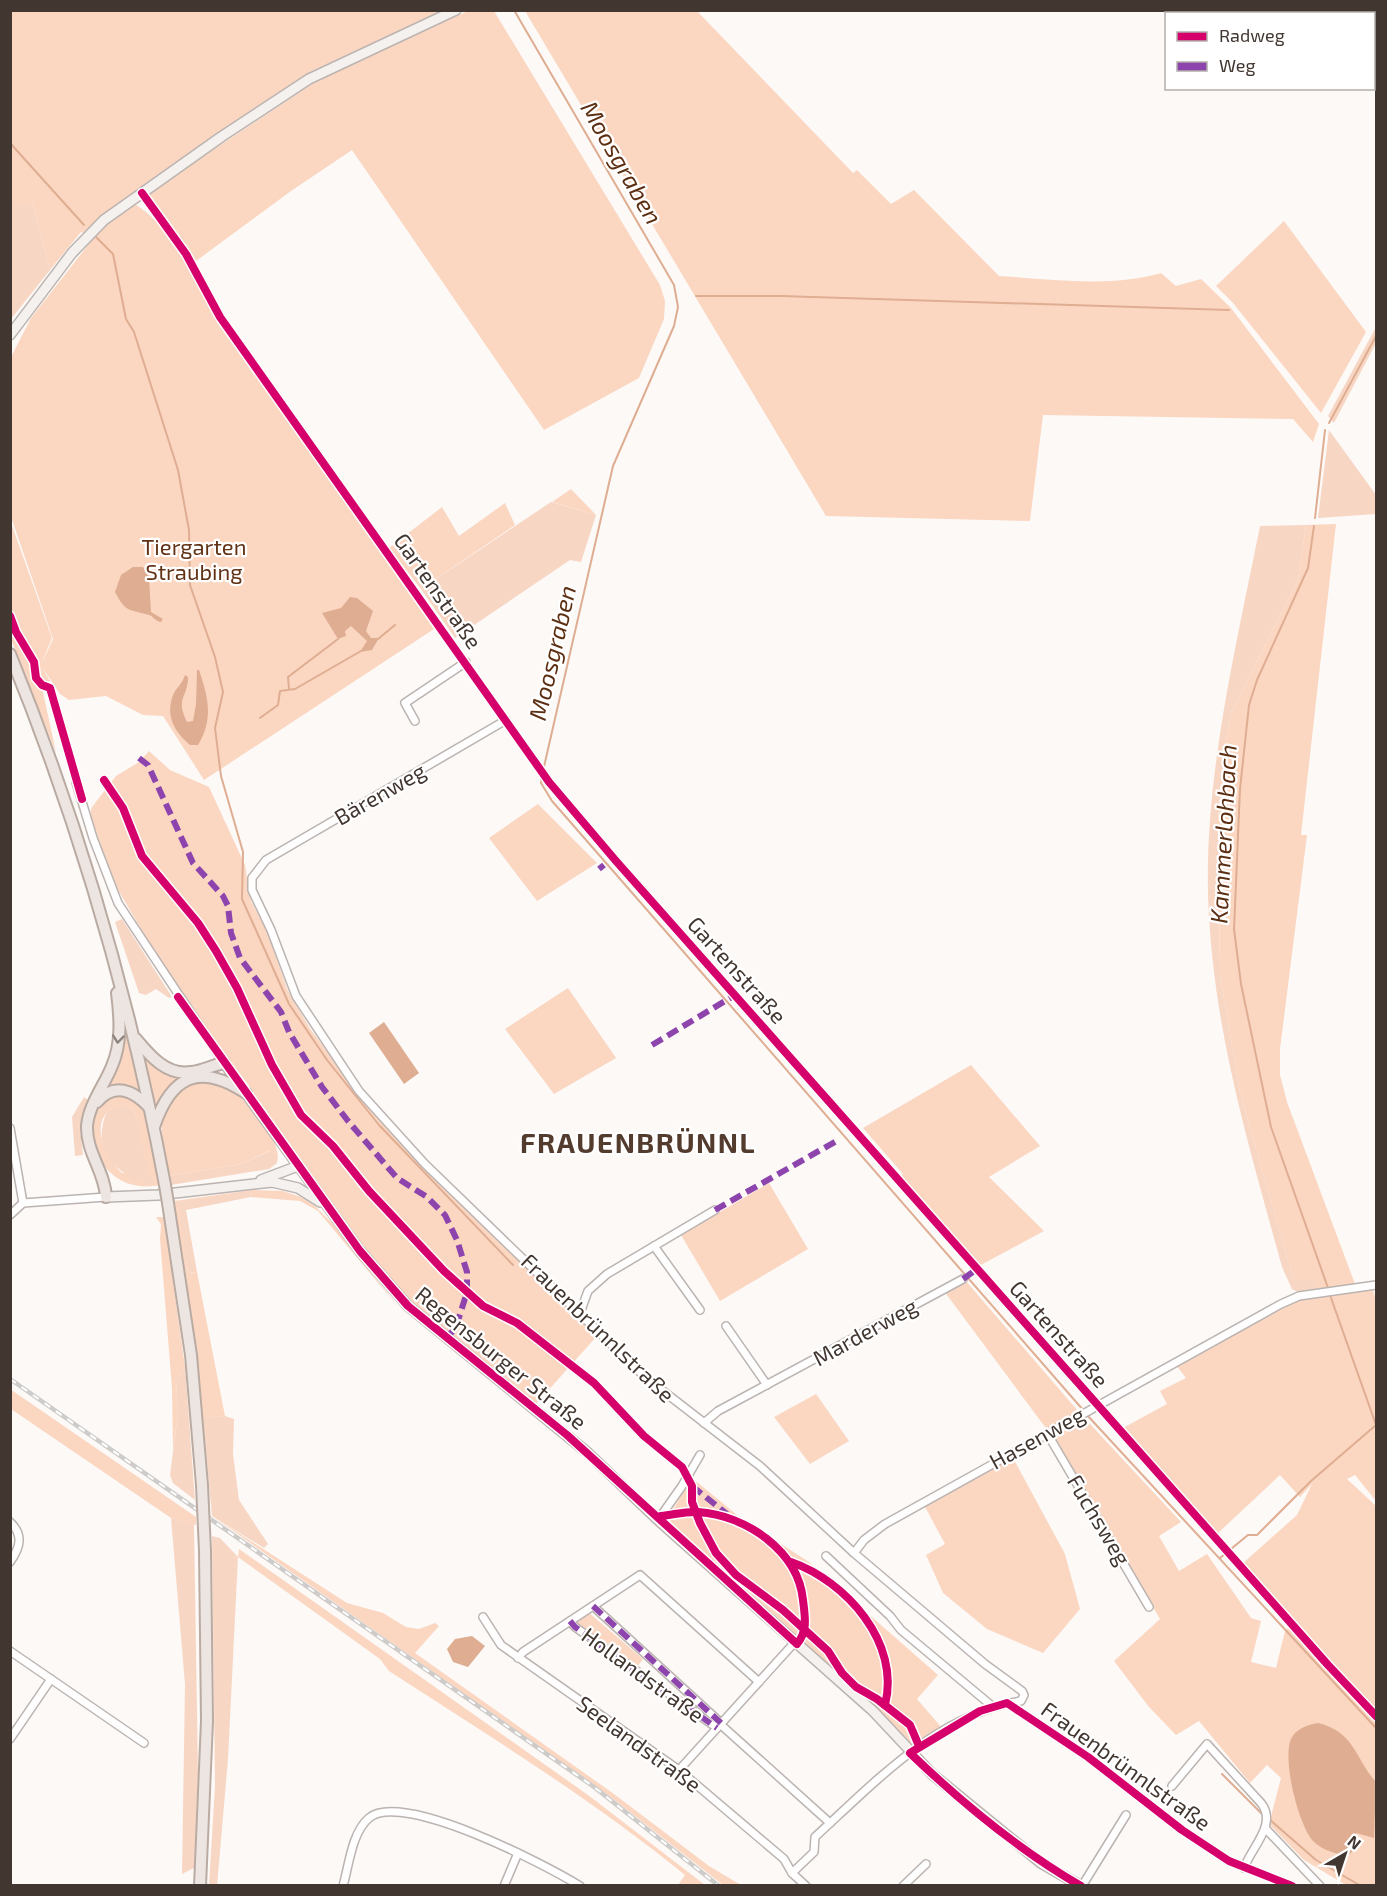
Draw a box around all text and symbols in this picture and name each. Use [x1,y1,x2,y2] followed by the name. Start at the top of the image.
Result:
[1165,12,1375,90] legend
[1219,24,1285,46] text: Radweg
[1219,54,1255,76] text: Weg
[575,95,669,229] water label: Moosgraben
[390,528,488,653] street label: Gartenstraße
[142,533,246,584] park label: Tiergarten Straubing
[522,582,581,723] water label: Moosgraben
[1203,744,1242,924] water label: Kammerlohbach
[329,757,430,830] street label: Bärenweg
[683,911,793,1028] street label: Gartenstraße
[112,1034,125,1043] one-way arrow
[520,1125,756,1159] district label: FRAUENBRÜNNL
[517,1248,681,1407] street label: Frauenbrünnlstraße
[1005,1275,1115,1392] street label: Gartenstraße
[411,1280,592,1434] street label: Regensburger Straße
[808,1292,921,1370] street label: Marderweg
[984,1400,1089,1474] street label: Hasenweg
[1063,1470,1137,1569] street label: Fuchsweg
[577,1621,710,1727] street label: Hollandstraße
[572,1689,707,1797] street label: Seelandstraße
[1037,1695,1216,1835] street label: Frauenbrünnlstraße
[1315,1824,1375,1884] north arrow
[1344,1831,1365,1853] text: N

